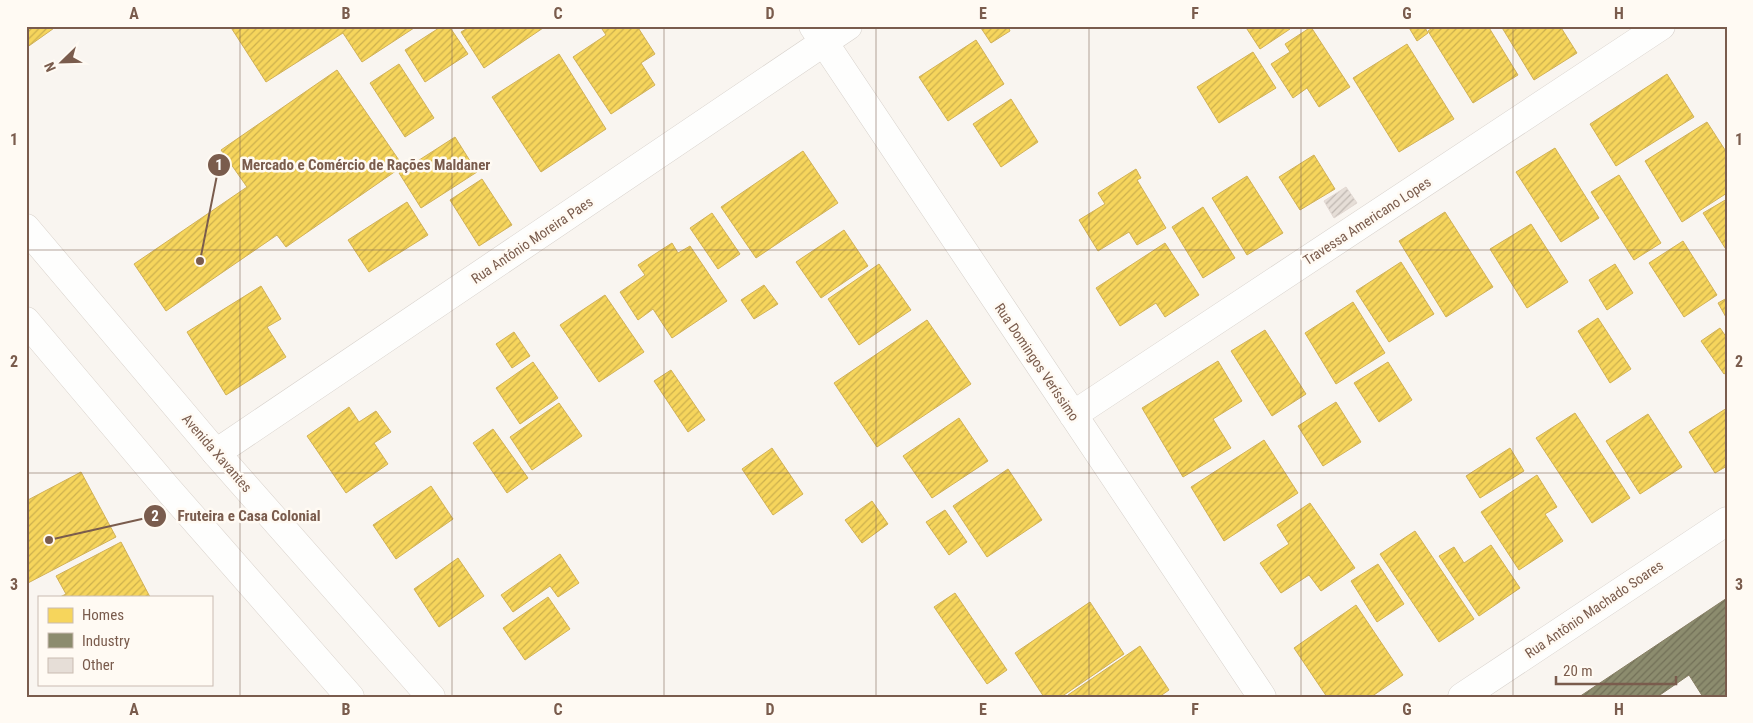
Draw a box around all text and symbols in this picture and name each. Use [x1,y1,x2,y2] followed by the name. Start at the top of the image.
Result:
[129,4,139,23] text: A
[342,4,351,23] text: B
[553,4,563,23] text: C
[765,4,775,23] text: D
[979,4,987,23] text: E
[1191,4,1199,23] text: F
[1402,4,1412,23] text: G
[1614,4,1624,23] text: H
[38,38,88,88] north arrow
[41,60,59,74] text: N
[10,130,18,149] text: 1
[1735,130,1743,149] text: 1
[207,150,500,180] callout: Mercado e Comércio de Rações Maldaner
[215,156,223,174] text: 1
[242,156,490,174] text: Mercado e Comércio de Rações Maldaner
[1300,174,1434,268] street label: Travessa Americano Lopes
[468,193,596,287] street label: Rua Antônio Moreira Paes
[992,300,1082,424] street label: Rua Domingos Veríssimo
[10,352,18,371] text: 2
[1735,352,1743,371] text: 2
[179,411,255,495] street label: Avenida Xavantes
[142,501,330,531] callout: Fruteira e Casa Colonial
[151,507,159,525] text: 2
[178,507,320,525] text: Fruteira e Casa Colonial
[1522,557,1666,661] street label: Rua Antônio Machado Soares
[10,575,18,594] text: 3
[1735,575,1743,594] text: 3
[38,596,212,686] legend
[82,606,124,624] text: Homes
[82,632,130,650] text: Industry
[1556,653,1676,685] scale bar
[82,656,115,674] text: Other
[1563,662,1593,680] text: 20 m
[129,700,139,719] text: A
[342,700,351,719] text: B
[553,700,563,719] text: C
[765,700,775,719] text: D
[979,700,987,719] text: E
[1191,700,1199,719] text: F
[1402,700,1412,719] text: G
[1614,700,1624,719] text: H

